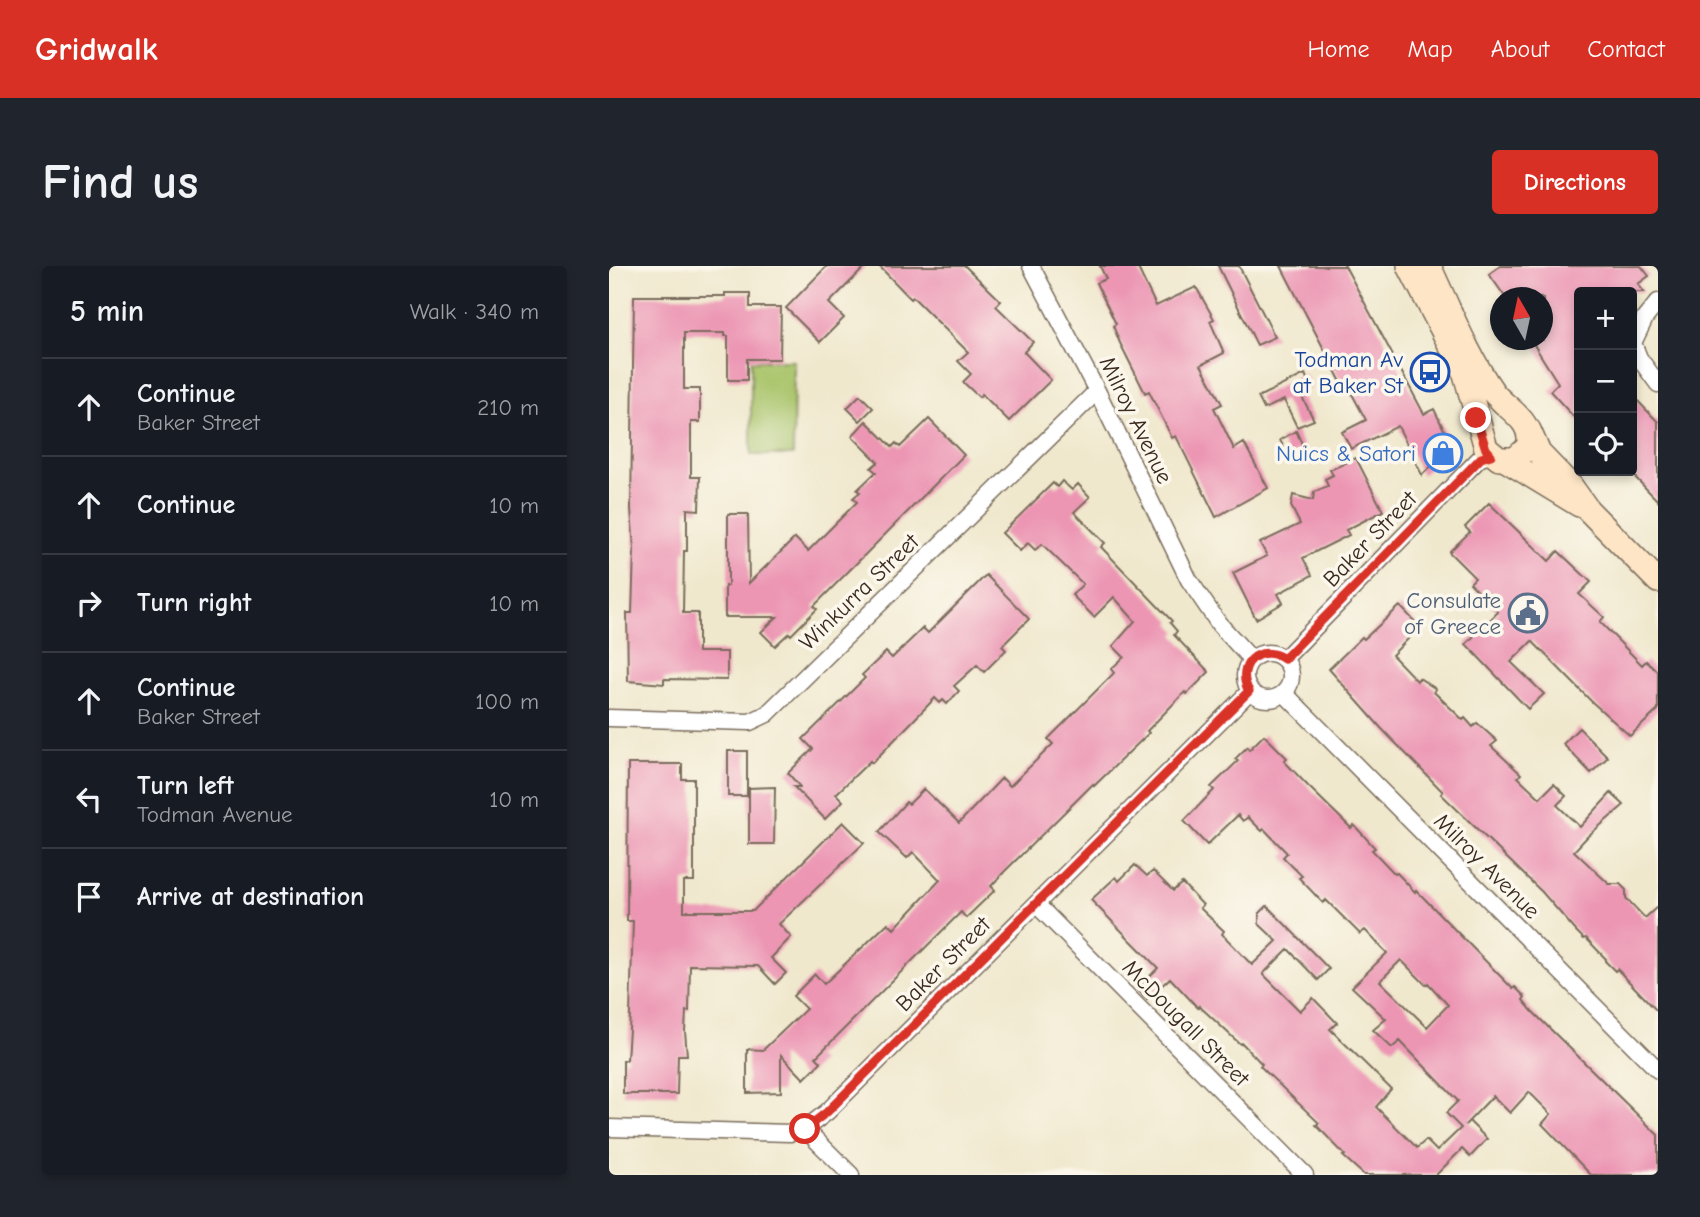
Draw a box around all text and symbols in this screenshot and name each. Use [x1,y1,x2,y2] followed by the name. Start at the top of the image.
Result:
[35,30,158,68] text: Gridwalk
[1308,35,1369,63] text: Home
[1407,35,1453,63] text: Map
[1491,35,1549,63] text: About
[1587,35,1665,63] text: Contact
[1492,150,1658,214] button: Directions
[42,154,198,210] text: Find us
[1490,287,1553,350] north arrow
[1574,287,1637,476] map controls
[1574,287,1637,350] button: +
[70,294,144,329] text: 5 min
[410,298,539,325] text: Walk · 340 m
[1292,346,1404,399] place label: Todman Av at Baker St
[1574,350,1637,413] button: −
[1409,351,1451,393] bus stop icon: Todman Av at Baker St
[1094,352,1178,488] street label: Milroy Avenue
[137,379,235,409] text: Continue
[70,388,108,426] icon: ahead
[477,394,539,421] text: 210 m
[1460,402,1491,433] route end
[137,409,260,436] text: Baker Street
[1574,413,1637,476] button: locate
[1422,432,1464,474] shop icon: Nuics & Satori
[1276,440,1416,467] place label: Nuics & Satori
[1318,484,1423,593] street label: Baker Street
[70,486,108,524] icon: ahead
[137,490,235,520] text: Continue
[489,492,539,519] text: 10 m
[794,527,925,656] street label: Winkurra Street
[70,584,108,622] icon: right
[1404,587,1501,640] place label: Consulate of Greece
[137,588,251,618] text: Turn right
[489,590,539,617] text: 10 m
[1507,592,1549,634] public building icon: Consulate of Greece
[137,673,235,703] text: Continue
[70,682,108,720] icon: ahead
[475,688,539,715] text: 100 m
[137,703,260,730] text: Baker Street
[137,771,234,801] text: Turn left
[70,780,108,818] icon: left
[489,786,539,813] text: 10 m
[137,801,293,828] text: Todman Avenue
[1429,808,1545,924] street label: Milroy Avenue
[70,878,108,916] icon: arrive
[137,882,364,912] text: Arrive at destination
[890,910,997,1017] street label: Baker Street
[1117,954,1256,1093] street label: McDougall Street
[789,1113,820,1144] route start

